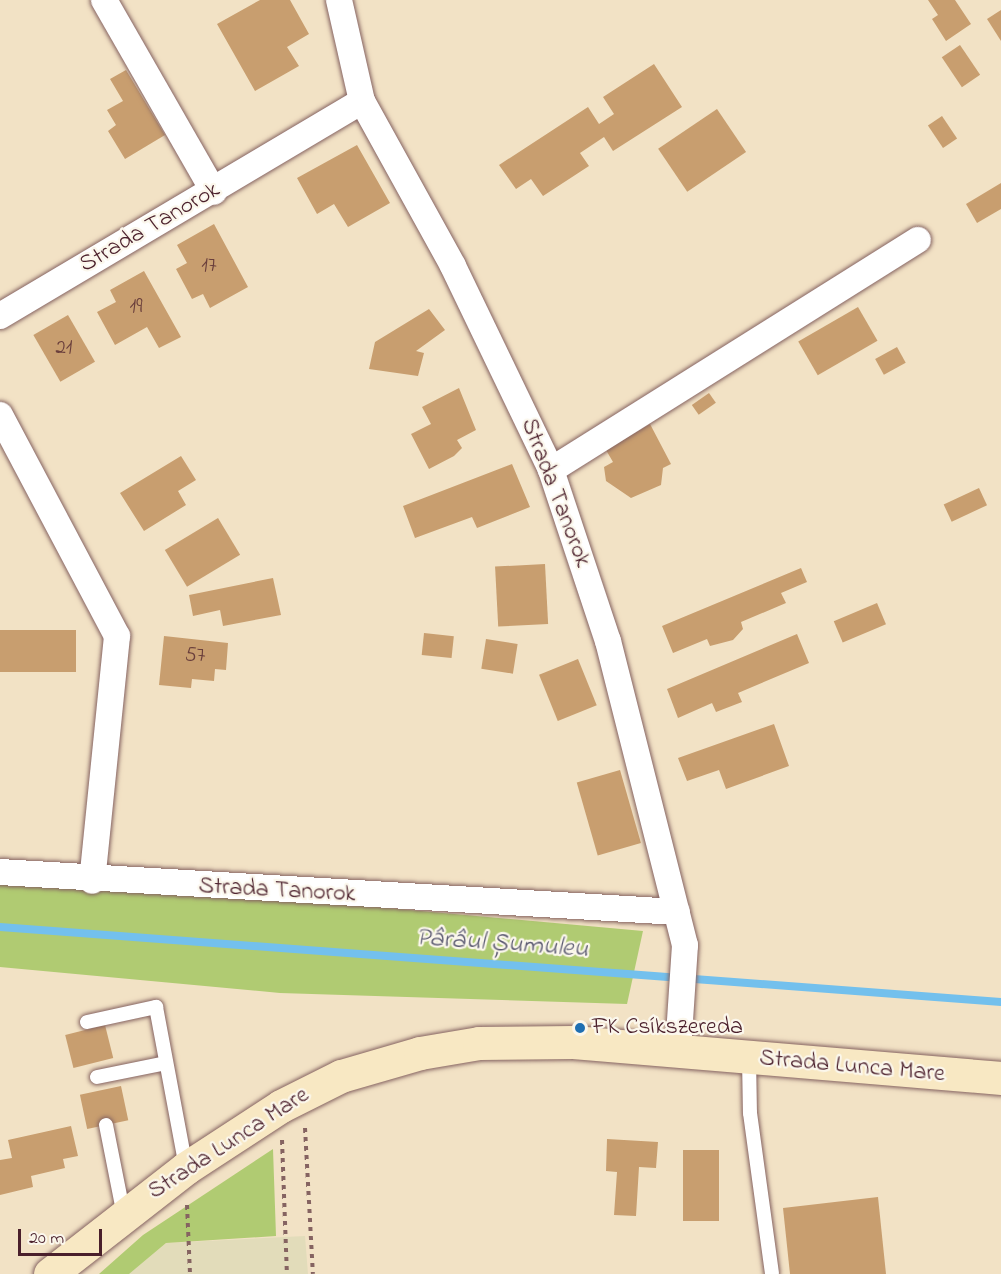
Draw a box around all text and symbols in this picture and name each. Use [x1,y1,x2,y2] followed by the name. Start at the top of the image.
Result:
[75,176,225,280] street label: Strada Tanorok
[201,253,217,279] house number: 17
[130,294,142,320] house number: 19
[55,335,73,361] house number: 21
[513,415,597,571] street label: Strada Tanorok
[185,643,205,669] house number: 57
[198,873,356,909] street label: Strada Tanorok
[415,923,589,967] water label: Pârâul Șumuleu
[592,1014,743,1042] place label: FK Csíkszereda
[573,1021,587,1035] marker: FK Csíkszereda
[758,1045,946,1089] street label: Strada Lunca Mare
[143,1081,315,1207] street label: Strada Lunca Mare
[21,1217,105,1255] scale bar
[29,1226,64,1252] text: 20 m

